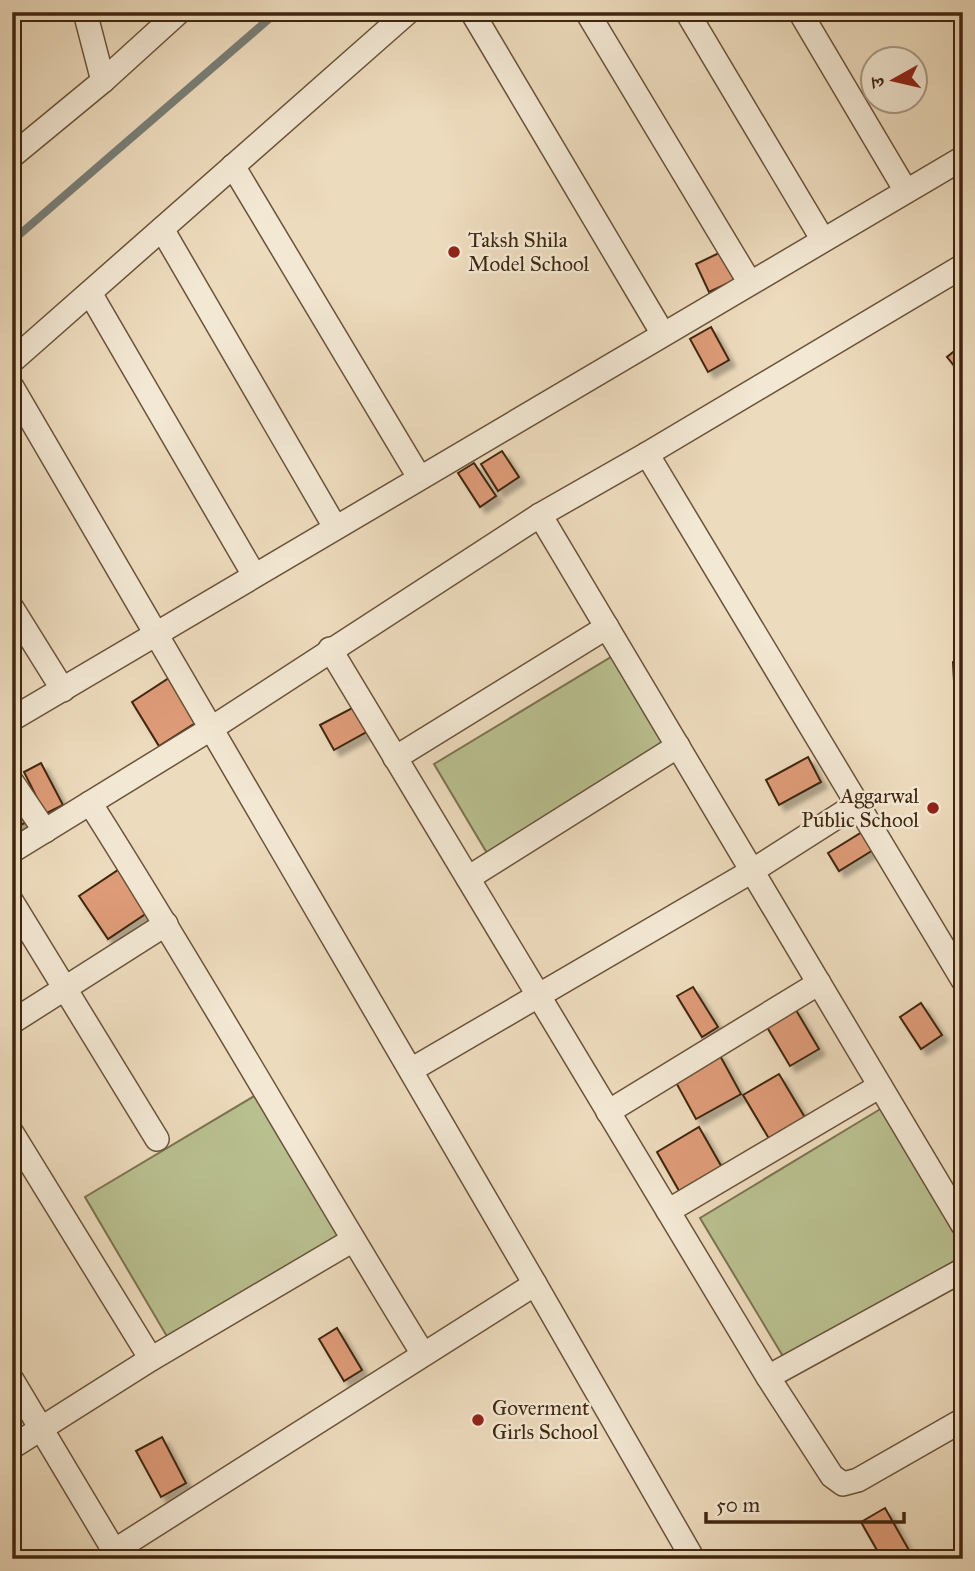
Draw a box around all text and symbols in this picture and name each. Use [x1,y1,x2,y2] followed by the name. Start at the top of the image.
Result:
[860,46,930,116] north arrow
[865,75,890,91] text: उ
[468,227,590,277] place label: Taksh Shila Model School
[446,244,462,260] marker: Taksh Shila Model School
[801,783,919,833] place label: Aggarwal Public School
[925,800,941,816] marker: Aggarwal Public School
[492,1395,599,1445] place label: Goverment Girls School
[470,1412,486,1428] marker: Goverment Girls School
[706,1480,903,1524] scale bar
[716,1492,761,1518] text: 50 m

